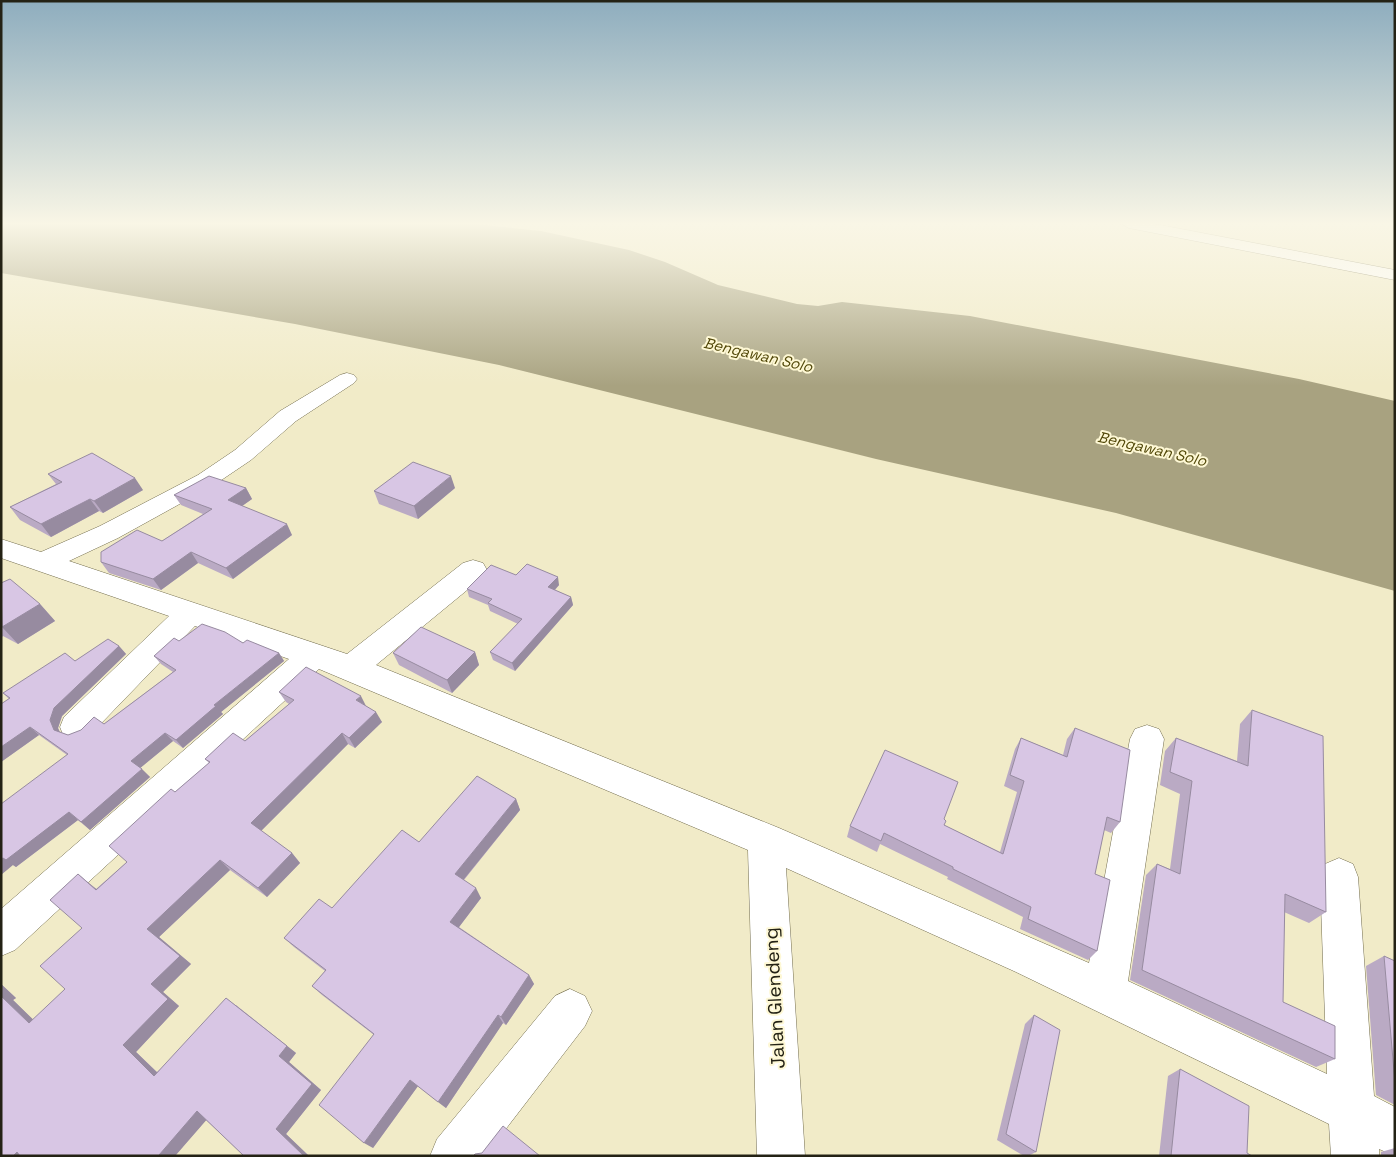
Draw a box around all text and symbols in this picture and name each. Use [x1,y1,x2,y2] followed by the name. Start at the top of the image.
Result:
[702,333,815,376] water label: Bengawan Solo
[1096,427,1209,470] water label: Bengawan Solo
[758,927,791,1069] street label: Jalan Glendeng

